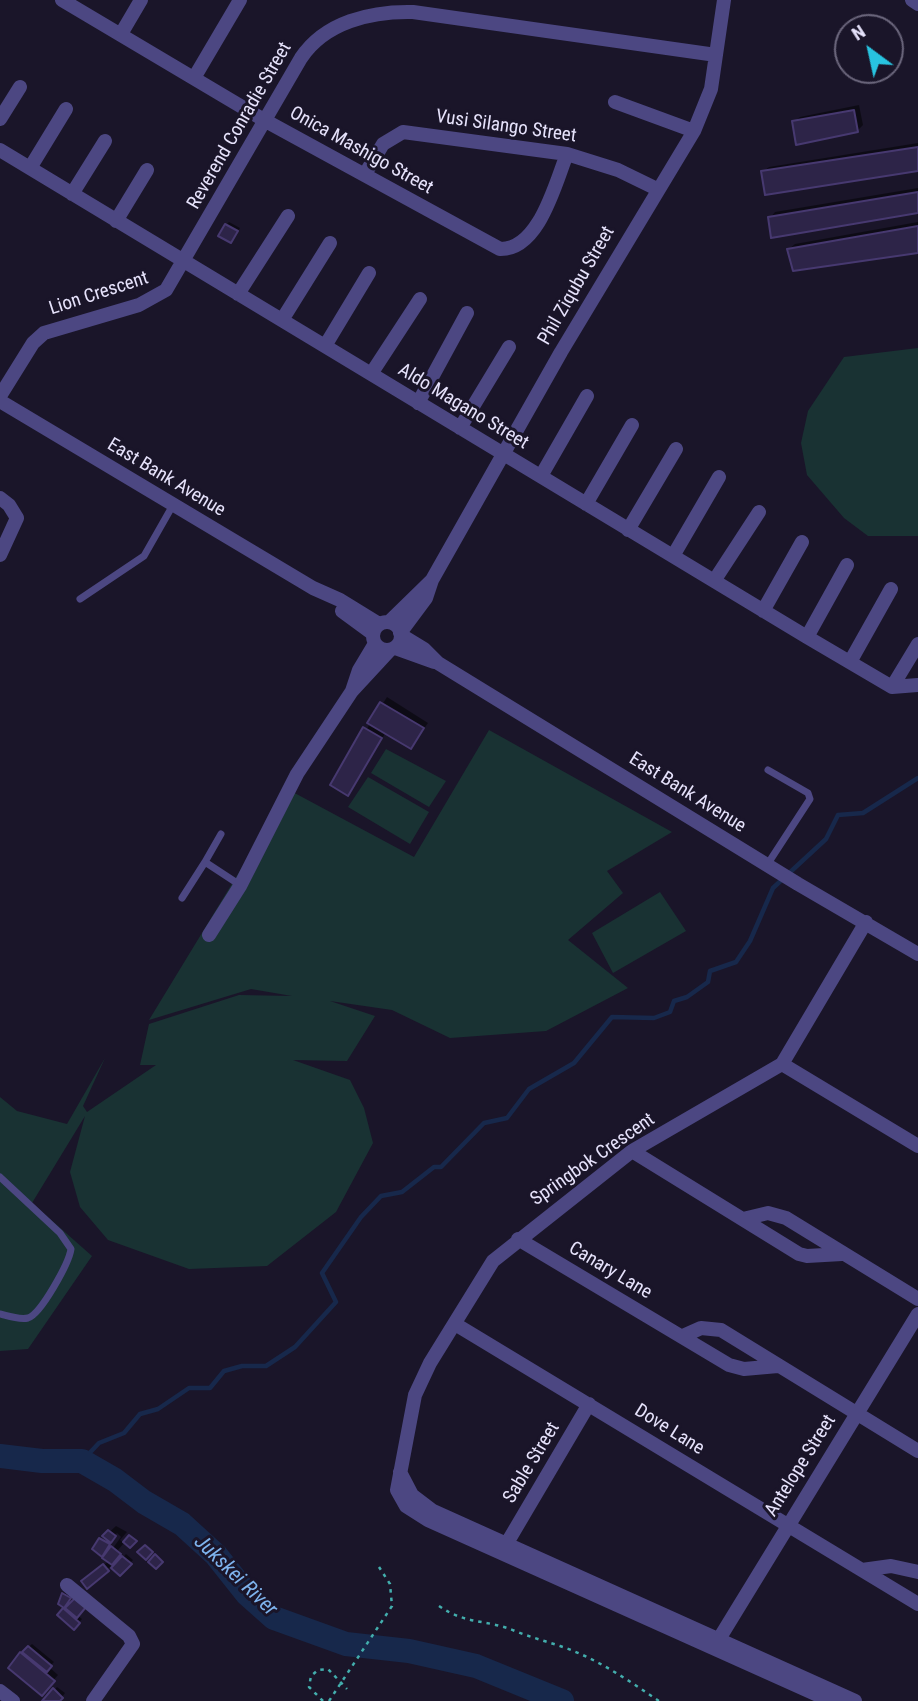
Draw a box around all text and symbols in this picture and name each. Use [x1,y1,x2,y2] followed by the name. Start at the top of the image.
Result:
[834,14,904,84] north arrow
[847,20,870,45] text: N
[183,39,297,213] street label: Reverend Conradie Street
[285,102,437,200] street label: Onica Mashigo Street
[434,106,578,148] street label: Vusi Silango Street
[534,223,620,349] street label: Phil Ziqubu Street
[47,267,151,321] street label: Lion Crescent
[394,359,532,455] street label: Aldo Magano Street
[103,434,229,522] street label: East Bank Avenue
[624,748,750,838] street label: East Bank Avenue
[527,1109,659,1211] street label: Springbok Crescent
[564,1237,656,1305] street label: Canary Lane
[630,1400,708,1460] street label: Dove Lane
[761,1411,841,1521] street label: Antelope Street
[499,1418,565,1508] street label: Sable Street
[188,1530,282,1622] water label: Jukskei River

